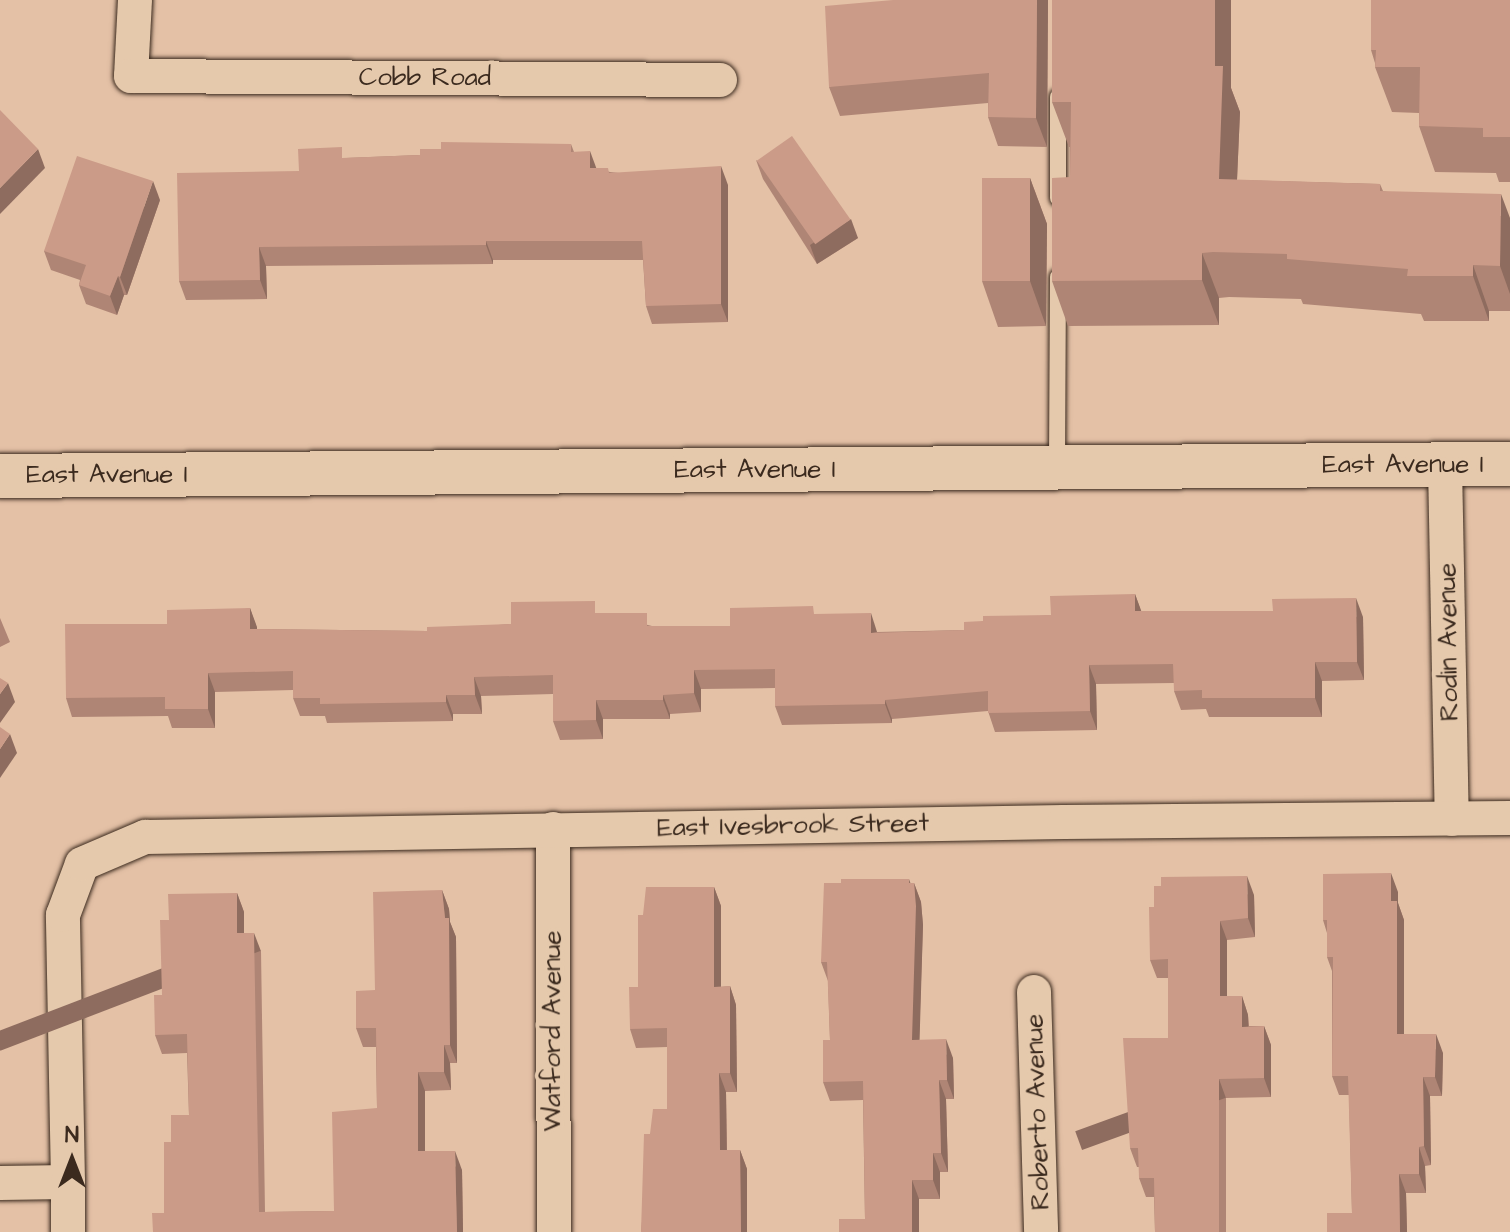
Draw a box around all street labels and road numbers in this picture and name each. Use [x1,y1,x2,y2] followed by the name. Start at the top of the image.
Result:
[359,62,491,94] street label: Cobb Road
[1322,449,1484,481] street label: East Avenue I
[674,454,836,486] street label: East Avenue I
[26,459,188,491] street label: East Avenue I
[1432,563,1466,721] street label: Rodin Avenue
[657,808,929,844] street label: East Ivesbrook Street
[537,931,569,1131] street label: Watford Avenue
[1019,1013,1057,1211] street label: Roberto Avenue

